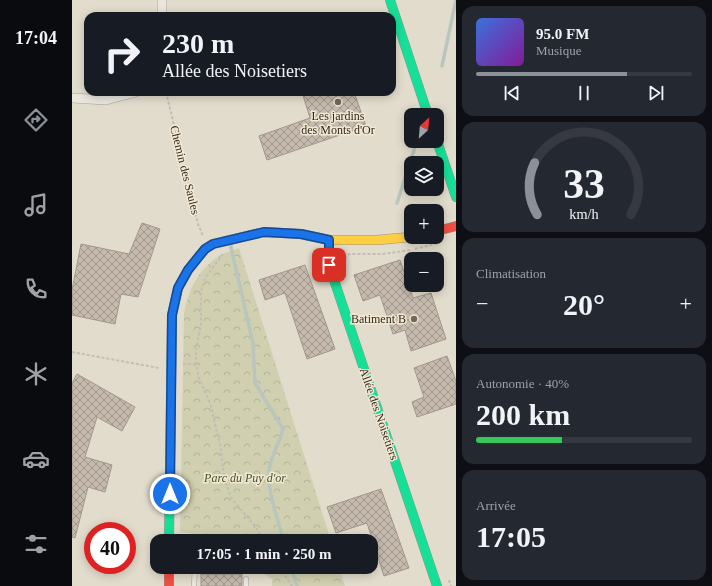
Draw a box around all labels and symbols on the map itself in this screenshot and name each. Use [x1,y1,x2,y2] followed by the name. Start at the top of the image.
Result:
[333,97,343,107] marker: Les jardins des Monts d'Or
[404,108,444,148] north arrow
[301,109,375,137] place label: Les jardins des Monts d'Or
[167,124,203,216] street label: Chemin des Saules
[312,248,346,282] pin
[351,312,406,326] place label: Batiment B
[409,314,419,324] marker: Batiment B
[357,366,401,462] street label: Allée des Noisetiers
[203,471,286,485] park label: Parc du Puy d'or
[149,473,191,515] position arrow
[84,522,136,574] speed limit sign: 40

